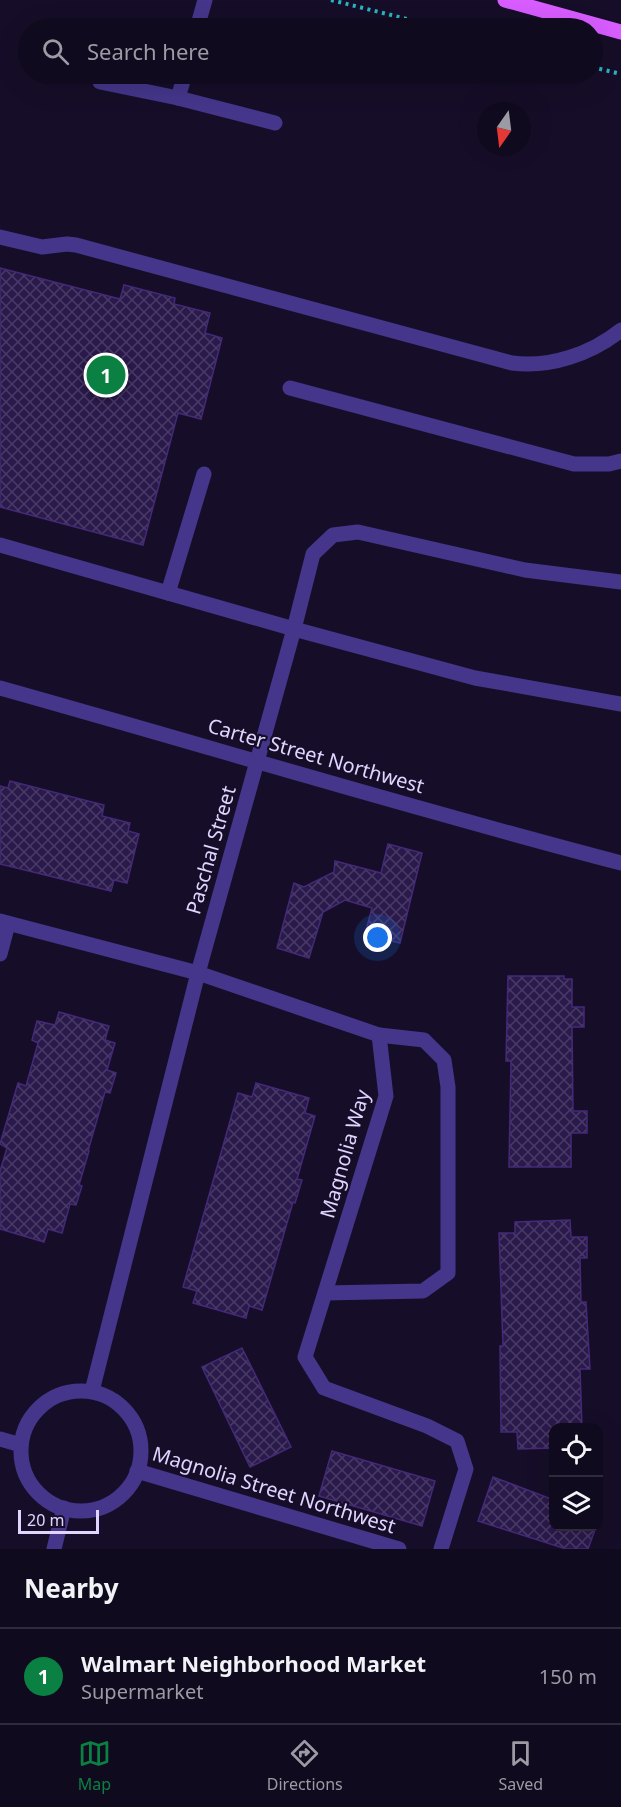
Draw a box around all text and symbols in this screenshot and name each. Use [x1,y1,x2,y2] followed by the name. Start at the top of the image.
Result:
[18,18,603,84] search box
[39,35,72,68] icon: search
[87,36,209,66] text: Search here
[477,102,531,156] north arrow
[86,352,126,398] pin: 1
[205,712,428,799] street label: Carter Street Northwest
[179,783,242,917] street label: Paschal Street
[363,923,392,952] your location
[313,1086,376,1221] street label: Magnolia Way
[549,1423,603,1531] map controls
[549,1423,603,1477] button: locate
[149,1440,399,1539] street label: Magnolia Street Northwest
[549,1477,603,1531] button: layers
[18,1507,99,1534] scale bar
[27,1509,64,1531] text: 20 m
[24,1570,119,1606] text: Nearby
[81,1648,426,1678] text: Walmart Neighborhood Market
[38,1663,49,1690] text: 1
[539,1663,597,1690] text: 150 m
[81,1678,204,1705] text: Supermarket
[78,1737,111,1795] tab: Map
[267,1737,343,1795] tab: Directions
[498,1737,543,1795] tab: Saved

